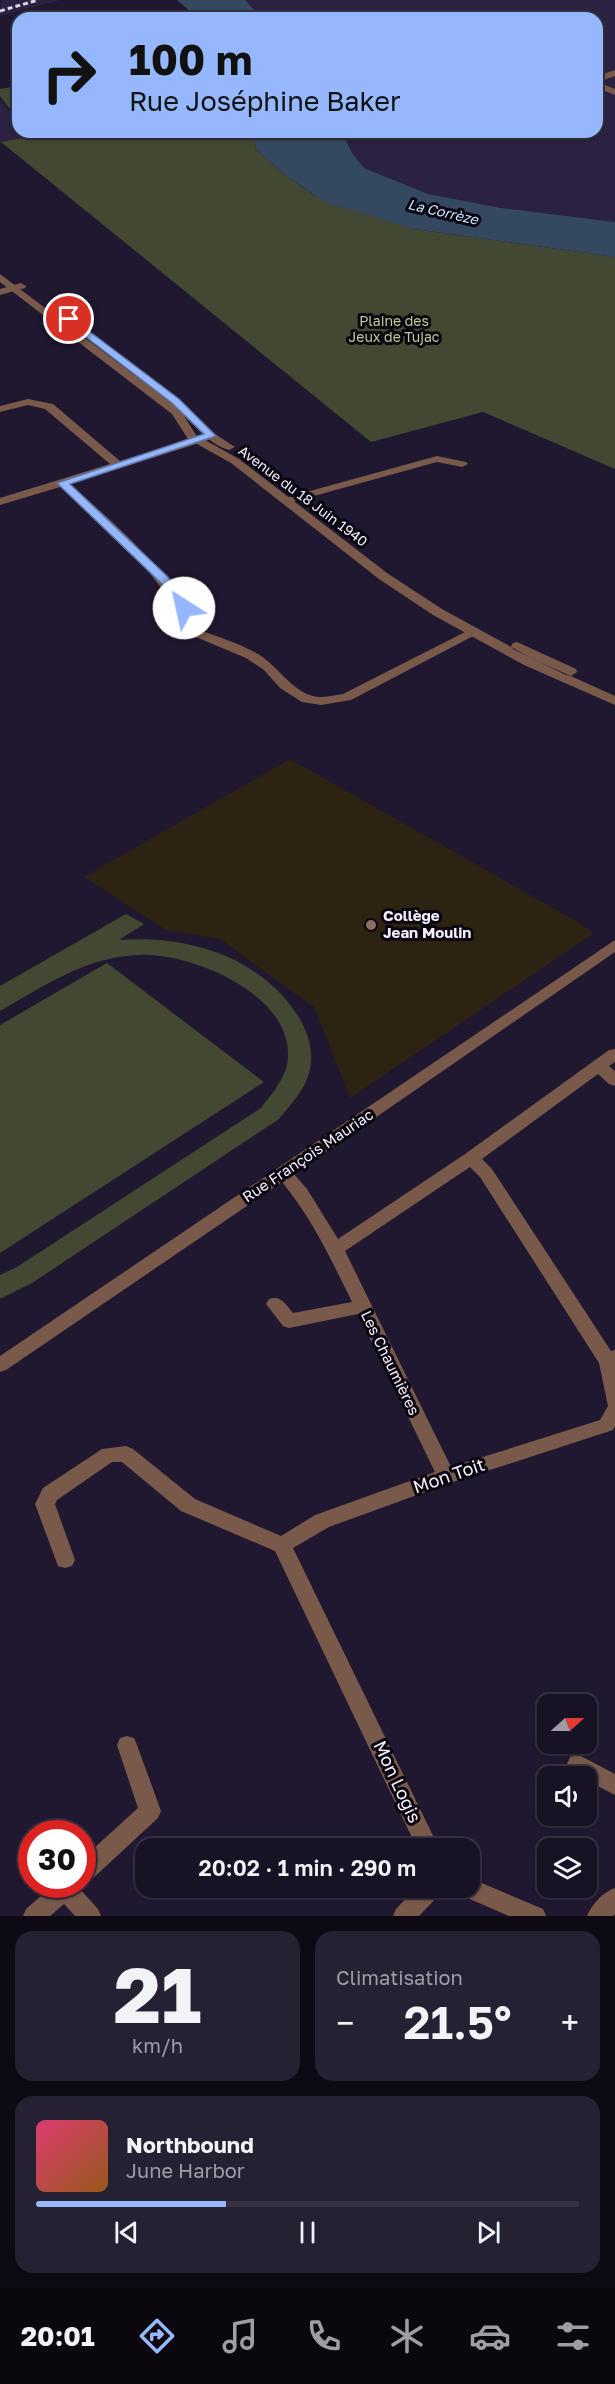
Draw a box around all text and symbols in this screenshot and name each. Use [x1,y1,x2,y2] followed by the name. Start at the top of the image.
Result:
[129,34,252,84] text: 100 m
[30,36,108,114] icon: right
[129,85,400,117] text: Rue Joséphine Baker
[406,195,481,228] water label: La Corrèze
[43,293,94,344] pin
[52,302,85,335] icon: arrive
[349,312,440,345] park label: Plaine des Jeux de Tujac
[236,442,371,550] street label: Avenue du 18 Juin 1940
[152,576,216,640] position arrow
[383,906,471,941] place label: Collège Jean Moulin
[364,918,378,932] marker: Collège Jean Moulin
[239,1105,376,1206] street label: Rue François Mauriac
[358,1307,424,1418] street label: Les Chaumières
[410,1453,487,1498] street label: Mon Toit
[537,1694,597,1754] north arrow
[537,1694,597,1898] map controls
[369,1737,427,1826] street label: Mon Logis
[537,1766,597,1826] button: sound
[18,1820,96,1898] speed limit sign: 30
[537,1838,597,1898] button: layers
[199,1854,416,1881] text: 20:02 · 1 min · 290 m
[114,1947,201,2040] text: 21
[336,1965,463,1989] text: Climatisation
[403,1995,512,2049] text: 21.5°
[336,2003,354,2042] text: −
[561,2003,579,2042] text: +
[132,2033,183,2057] text: km/h
[126,2131,254,2158] text: Northbound
[126,2158,245,2182] text: June Harbor
[110,2216,143,2249] icon: previous
[291,2216,324,2249] icon: pause
[472,2216,505,2249] icon: next
[136,2315,178,2357] icon: directions
[219,2315,261,2357] icon: music
[303,2315,345,2357] icon: phone
[386,2315,428,2357] icon: climate
[469,2315,511,2357] icon: car
[552,2315,594,2357] icon: filters
[21,2320,95,2352] text: 20:01

